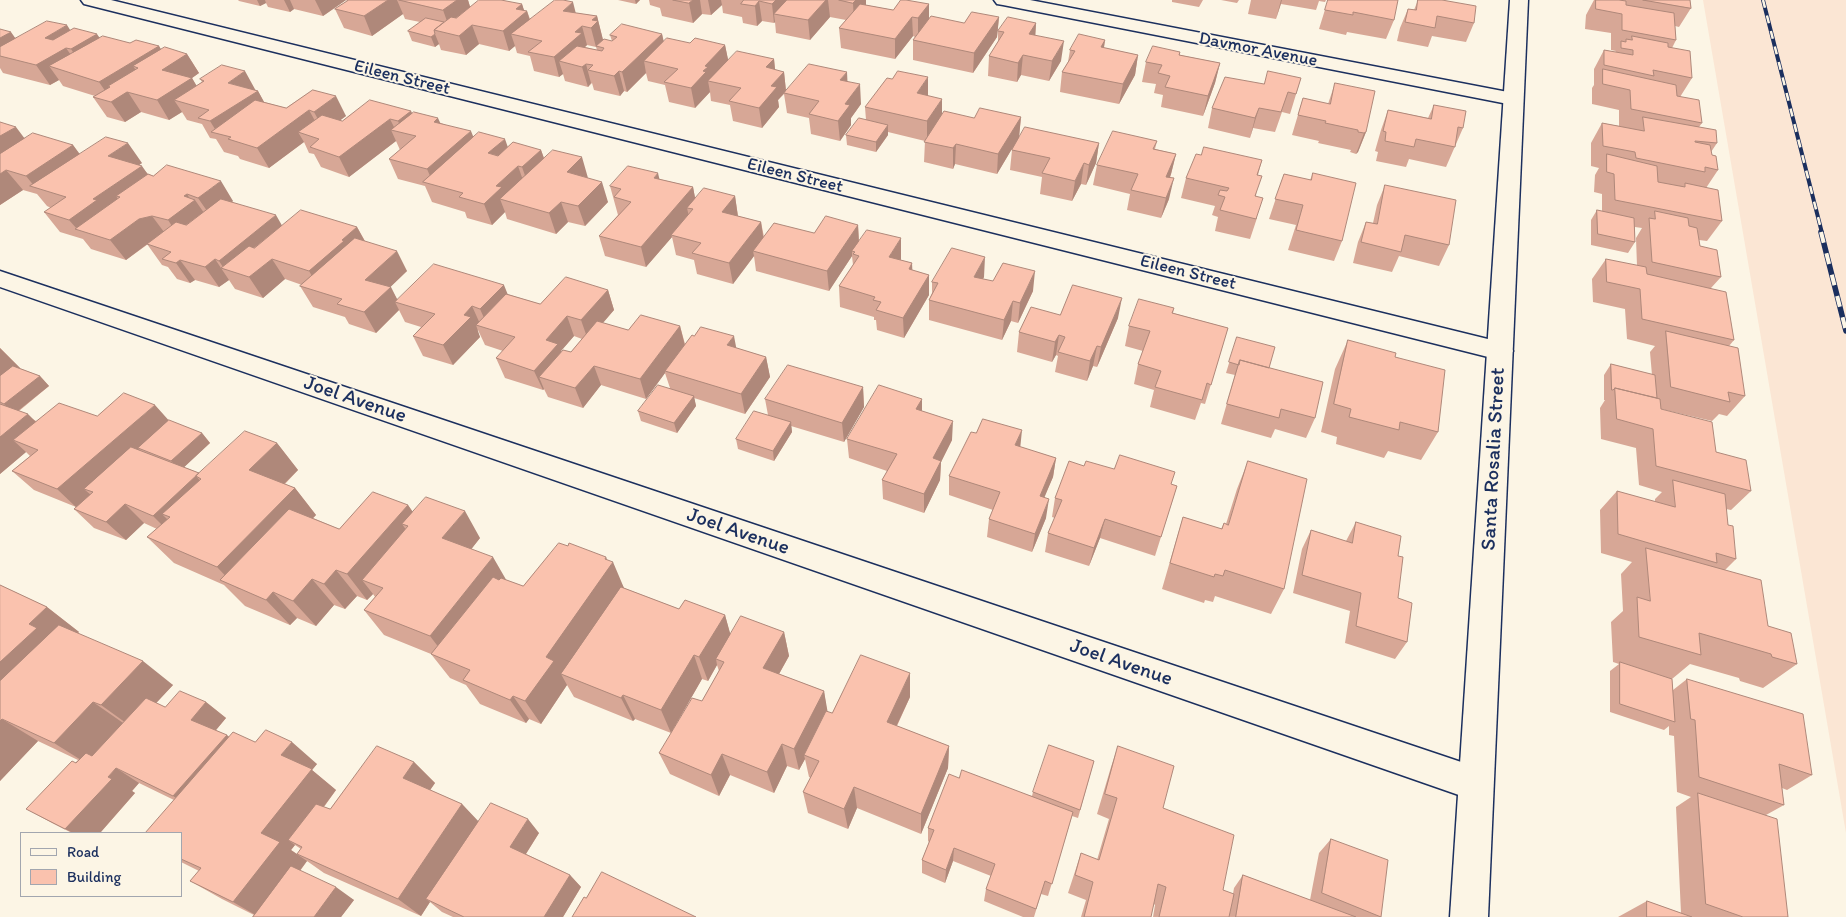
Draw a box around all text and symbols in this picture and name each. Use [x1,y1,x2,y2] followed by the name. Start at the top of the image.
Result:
[1197,28,1319,72] street label: Davmor Avenue
[352,56,452,100] street label: Eileen Street
[745,154,845,198] street label: Eileen Street
[1138,251,1238,295] street label: Eileen Street
[1477,367,1511,551] street label: Santa Rosalia Street
[300,371,410,429] street label: Joel Avenue
[683,503,793,561] street label: Joel Avenue
[1066,634,1176,692] street label: Joel Avenue
[20,832,182,897] legend
[67,843,99,861] text: Road
[67,868,121,886] text: Building

